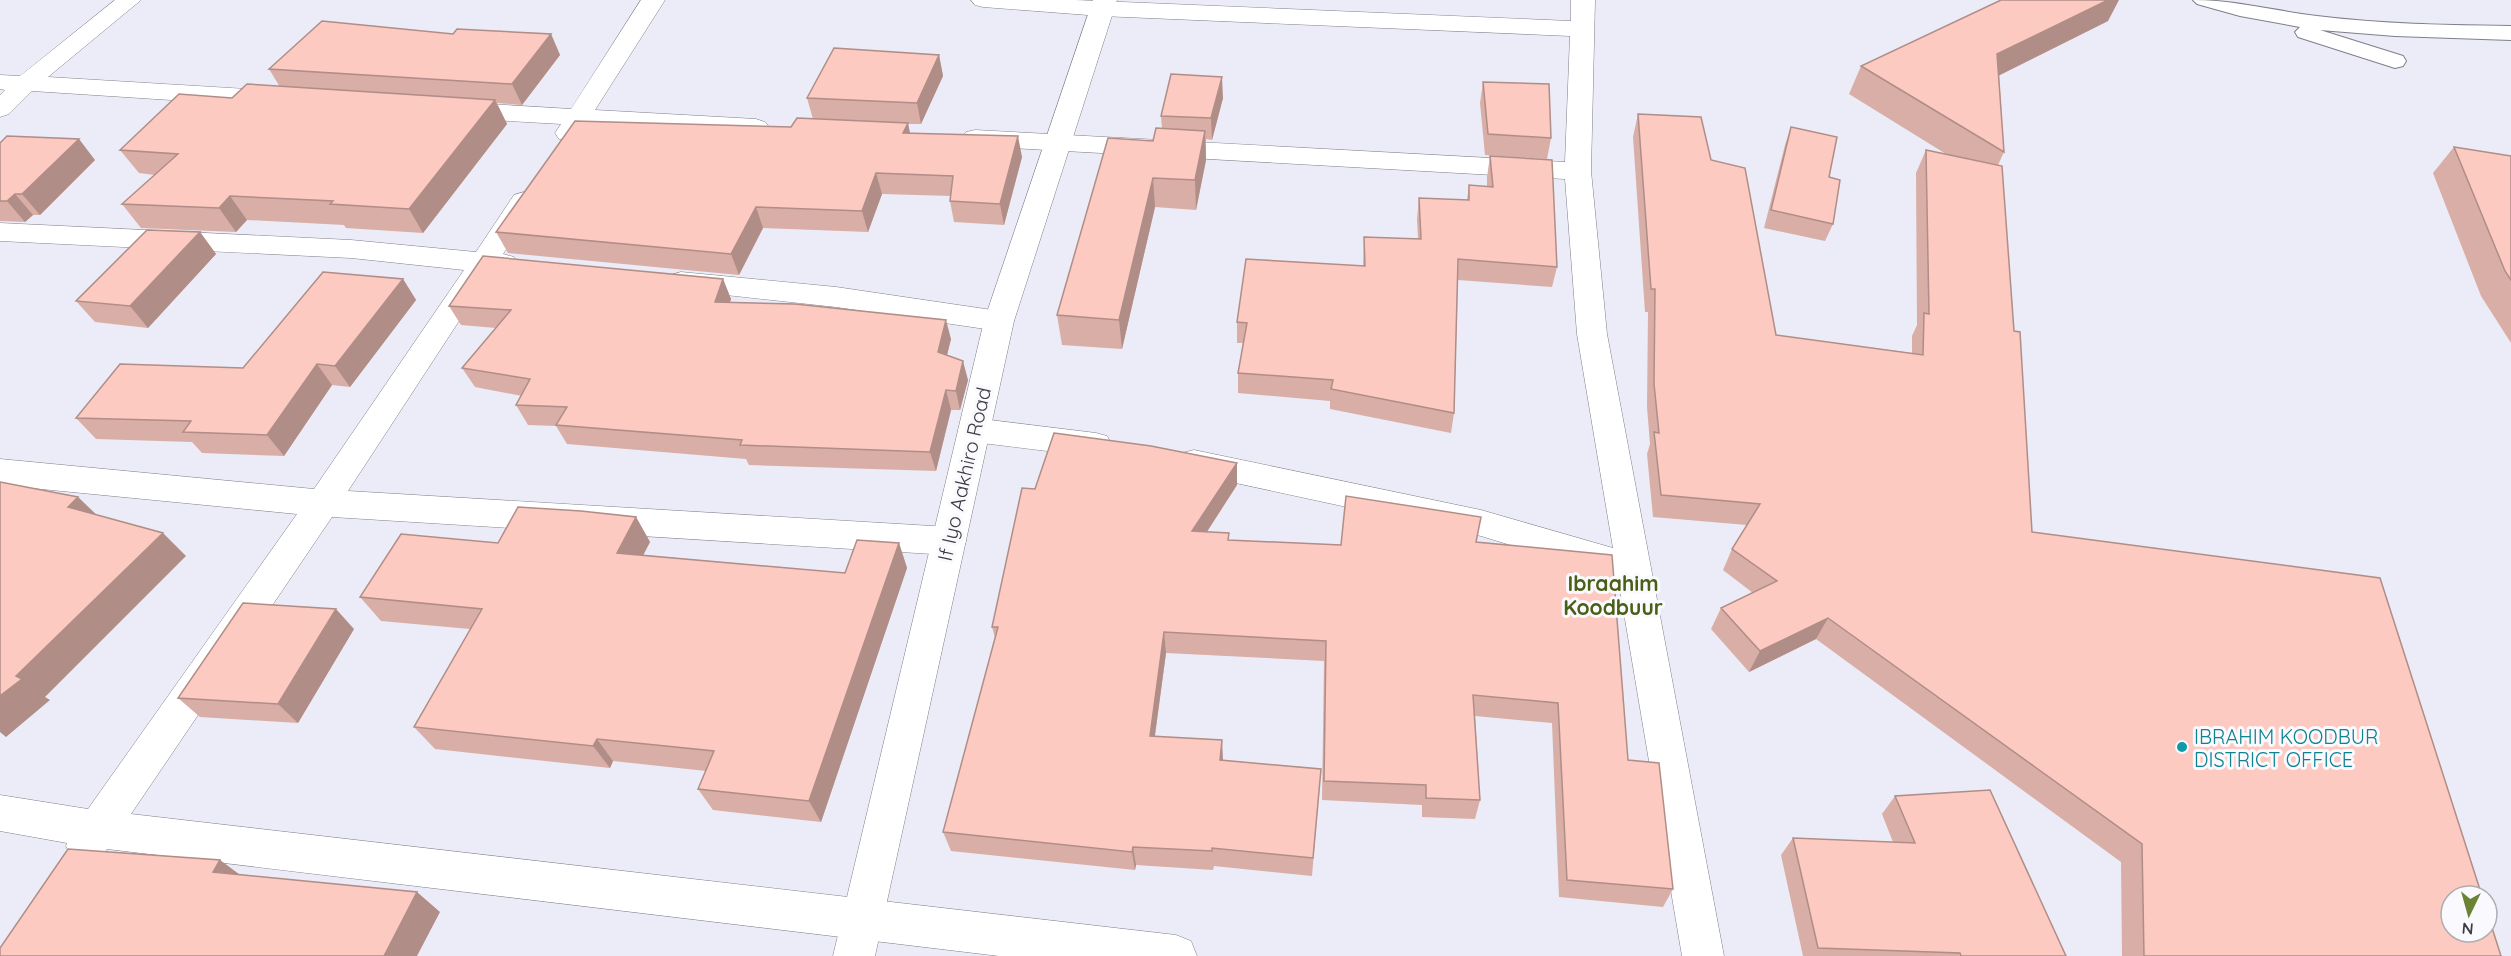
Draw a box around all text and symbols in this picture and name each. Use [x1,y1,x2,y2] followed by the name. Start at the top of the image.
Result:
[932,385,996,563] street label: If Iyo Aakhiro Road
[1563,570,1663,620] district label: Ibraahim Koodbuur
[2194,724,2378,772] place label: IBRAHIM KOODBUR DISTRICT OFFICE
[2175,740,2189,754] marker: IBRAHIM KOODBUR DISTRICT OFFICE
[2439,884,2499,944] north arrow
[2461,918,2474,939] text: N

